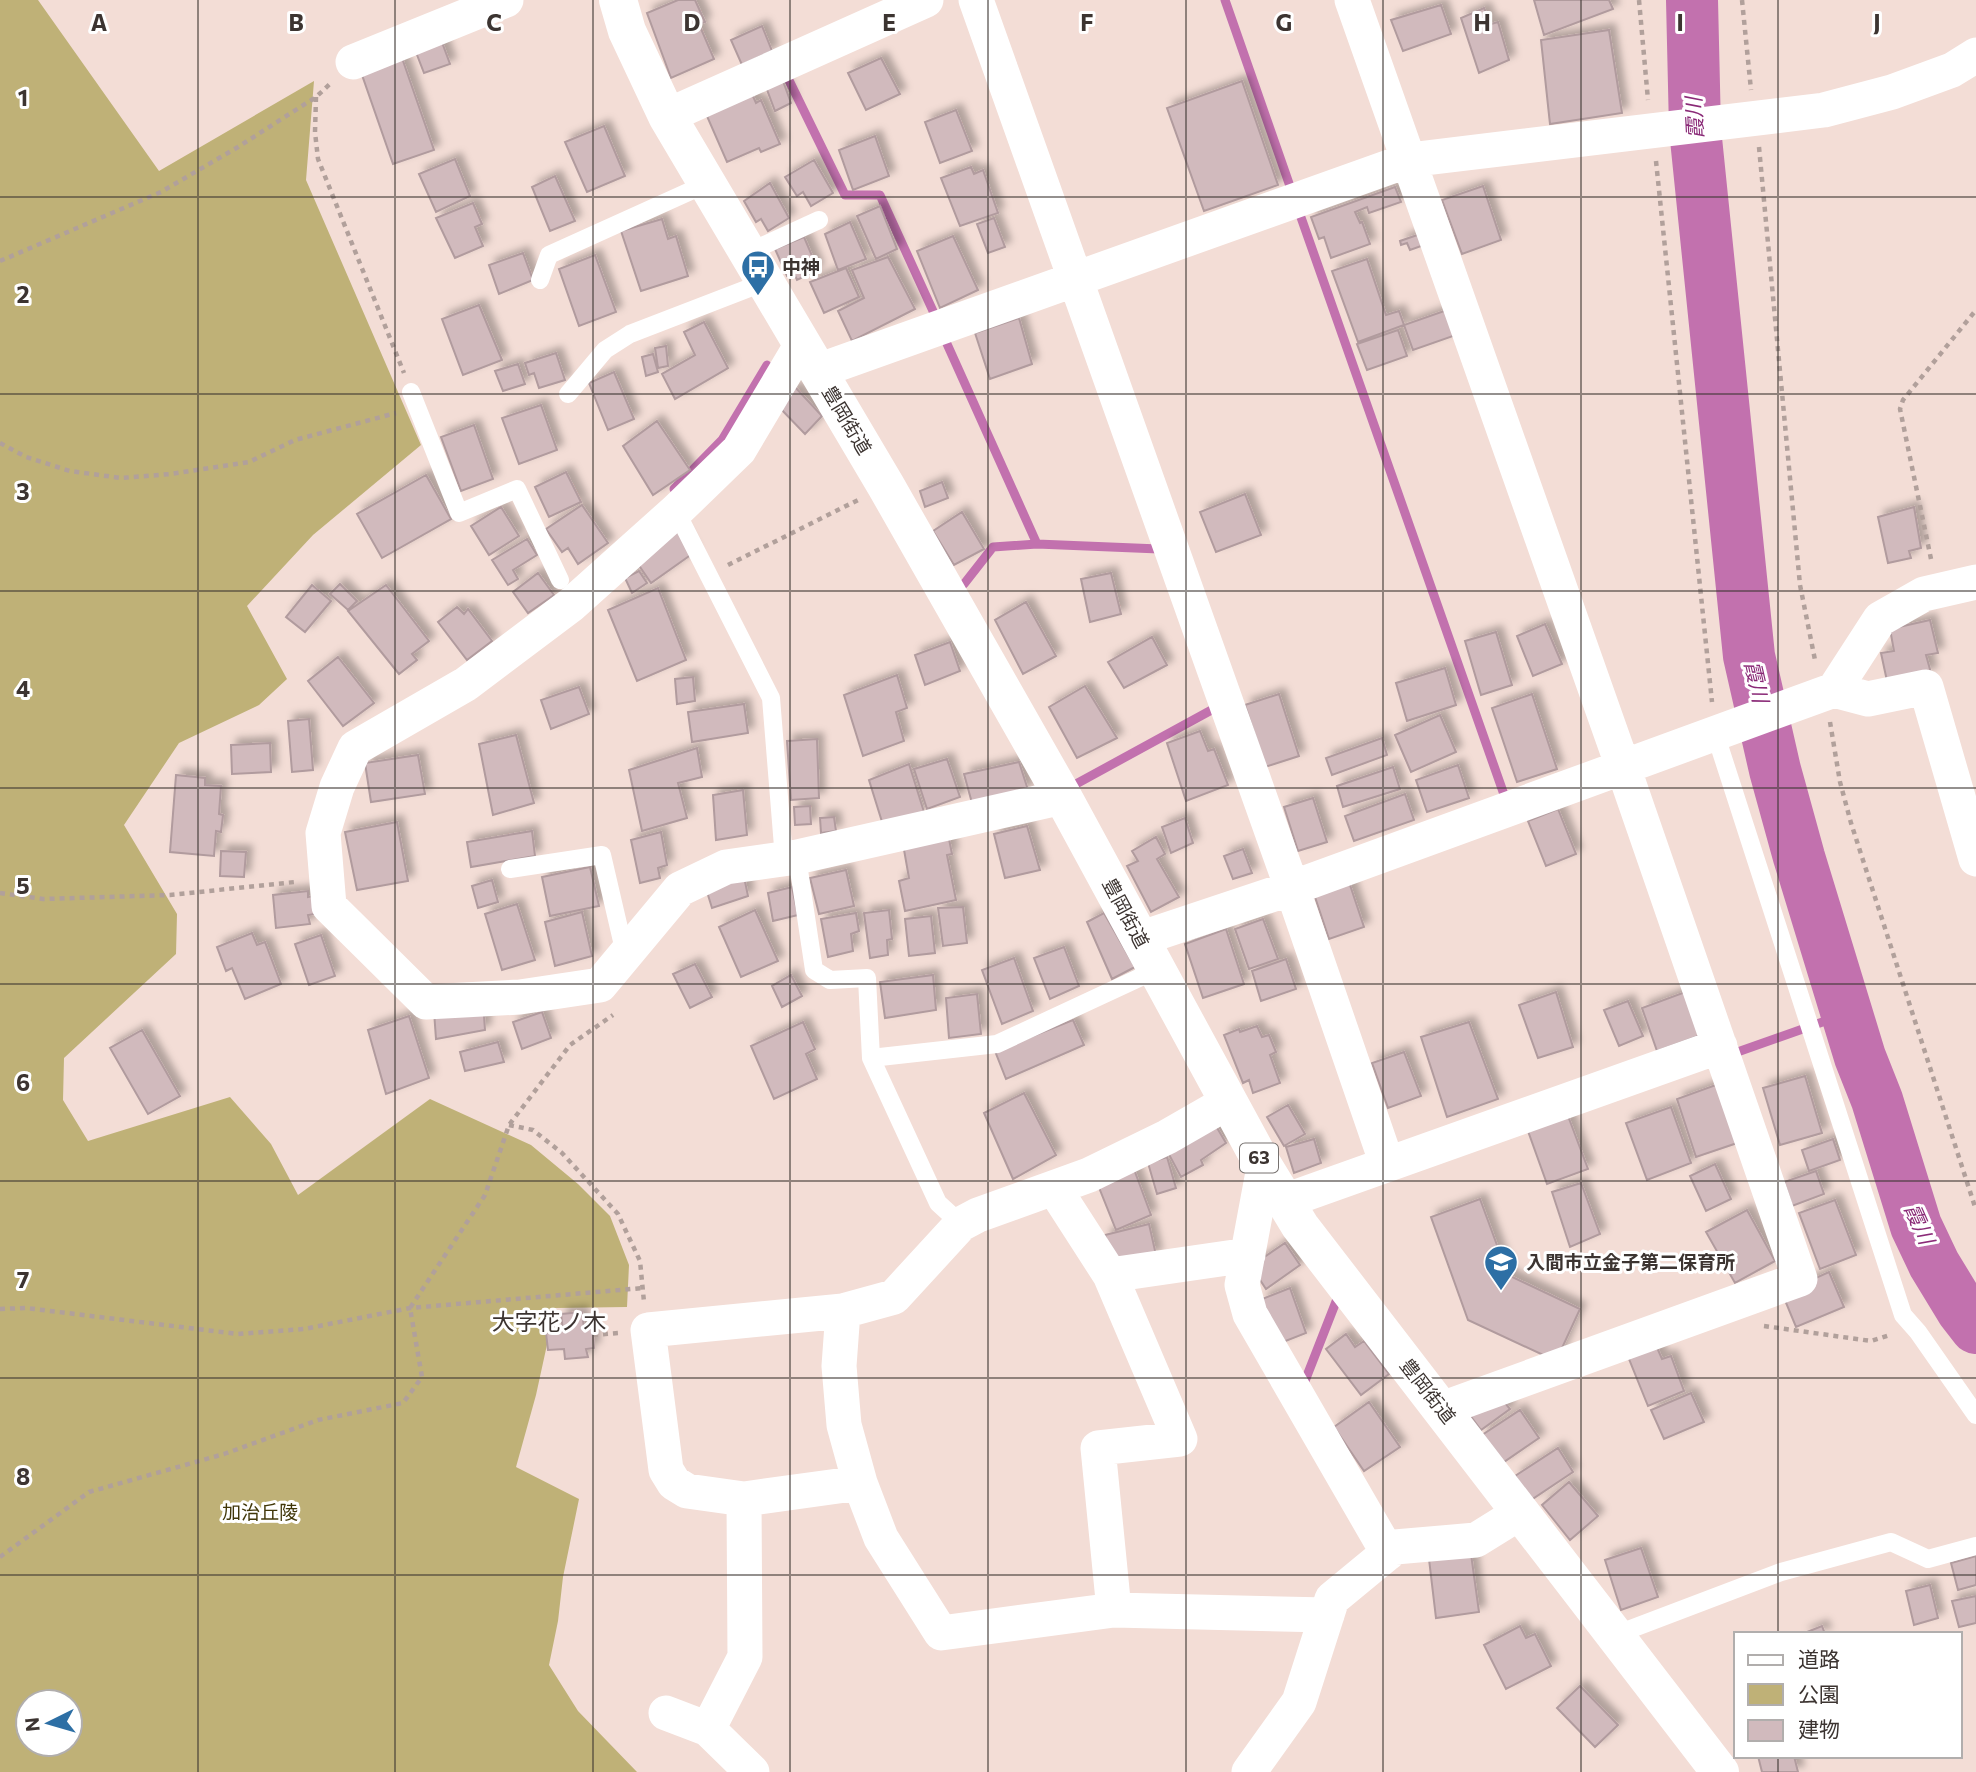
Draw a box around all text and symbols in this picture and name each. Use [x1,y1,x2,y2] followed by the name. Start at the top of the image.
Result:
[91,8,108,36] text: A
[288,8,304,36] text: B
[486,8,502,36] text: C
[684,8,701,36] text: D
[882,8,896,36] text: E
[1080,8,1094,36] text: F
[1276,8,1292,36] text: G
[1473,8,1491,36] text: H
[1676,8,1684,36] text: I
[1873,8,1881,36] text: J
[18,83,28,111] text: 1
[1680,94,1707,140] water label: 霞川
[739,248,777,297] bus stop icon: 中神
[782,255,820,278] place label: 中神
[16,280,30,308] text: 2
[818,381,877,458] street label: 豊岡街道
[16,477,30,505] text: 3
[1741,658,1775,707] water label: 霞川
[16,674,30,702] text: 4
[16,871,30,899] text: 5
[1098,874,1154,952] street label: 豊岡街道
[16,1068,30,1096] text: 6
[1240,1143,1278,1172] road number: 63
[1900,1199,1941,1249] water label: 霞川
[1482,1243,1520,1292] school or university icon: 入間市立金子第二保育所
[1526,1250,1735,1273] place label: 入間市立金子第二保育所
[17,1265,29,1293] text: 7
[492,1307,607,1335] district label: 大字花ノ木
[1396,1354,1461,1428] street label: 豊岡街道
[16,1462,30,1490] text: 8
[222,1500,298,1523] park label: 加治丘陵
[1734,1632,1962,1758] legend
[1798,1646,1840,1671] text: 道路
[1798,1681,1840,1706] text: 公園
[14,1688,84,1758] north arrow
[19,1716,44,1733] text: N
[1798,1716,1840,1741] text: 建物

